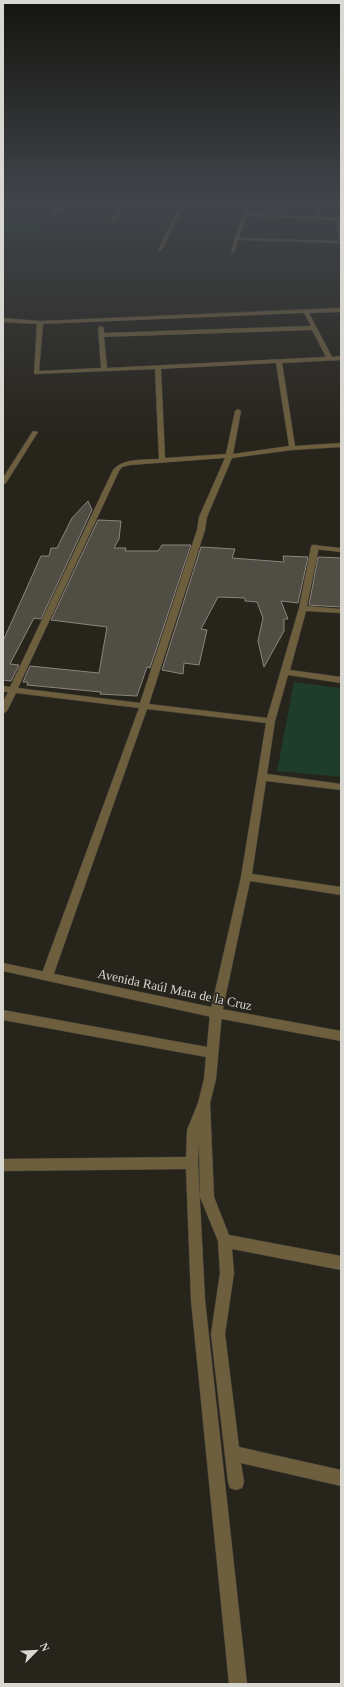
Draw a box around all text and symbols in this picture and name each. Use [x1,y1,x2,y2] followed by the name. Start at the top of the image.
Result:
[96,966,254,1013] street label: Avenida Raúl Mata de la Cruz
[16,1631,56,1671] north arrow
[38,1641,52,1653] text: N

